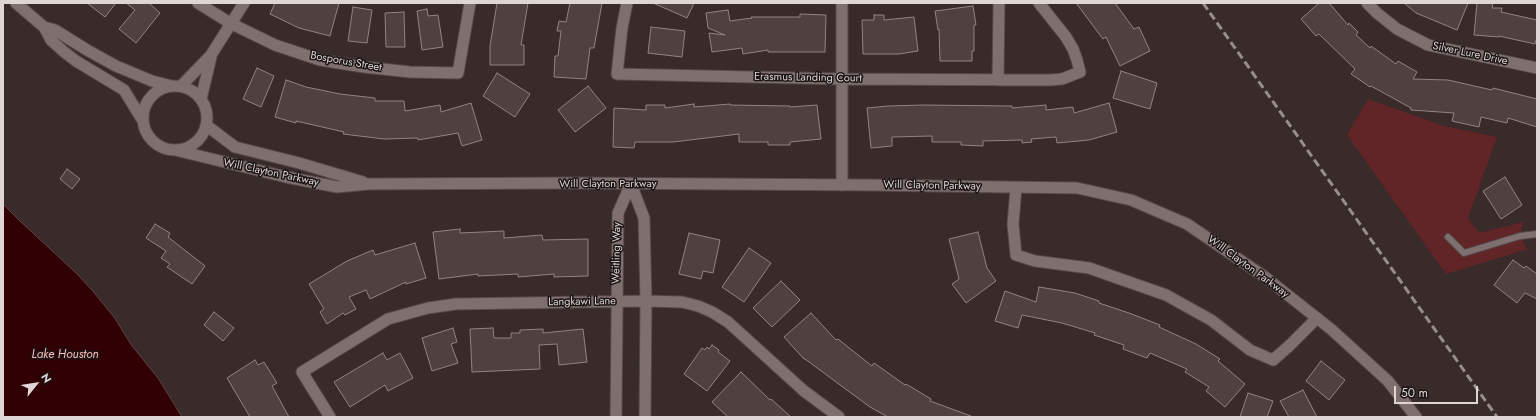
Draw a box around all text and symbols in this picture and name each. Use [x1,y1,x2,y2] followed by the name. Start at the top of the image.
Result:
[1431,40,1509,68] street label: Silver Lure Drive
[309,49,383,75] street label: Bosporus Street
[754,70,862,86] street label: Erasmus Landing Court
[222,156,320,190] street label: Will Clayton Parkway
[559,177,657,191] street label: Will Clayton Parkway
[883,179,981,193] street label: Will Clayton Parkway
[610,222,624,284] street label: Weitling Way
[1205,233,1291,301] street label: Will Clayton Parkway
[548,295,616,309] street label: Langkawi Lane
[31,348,99,362] water label: Lake Houston
[16,364,56,404] north arrow
[37,370,56,386] text: N
[1396,378,1480,404] scale bar
[1401,384,1428,402] text: 50 m

